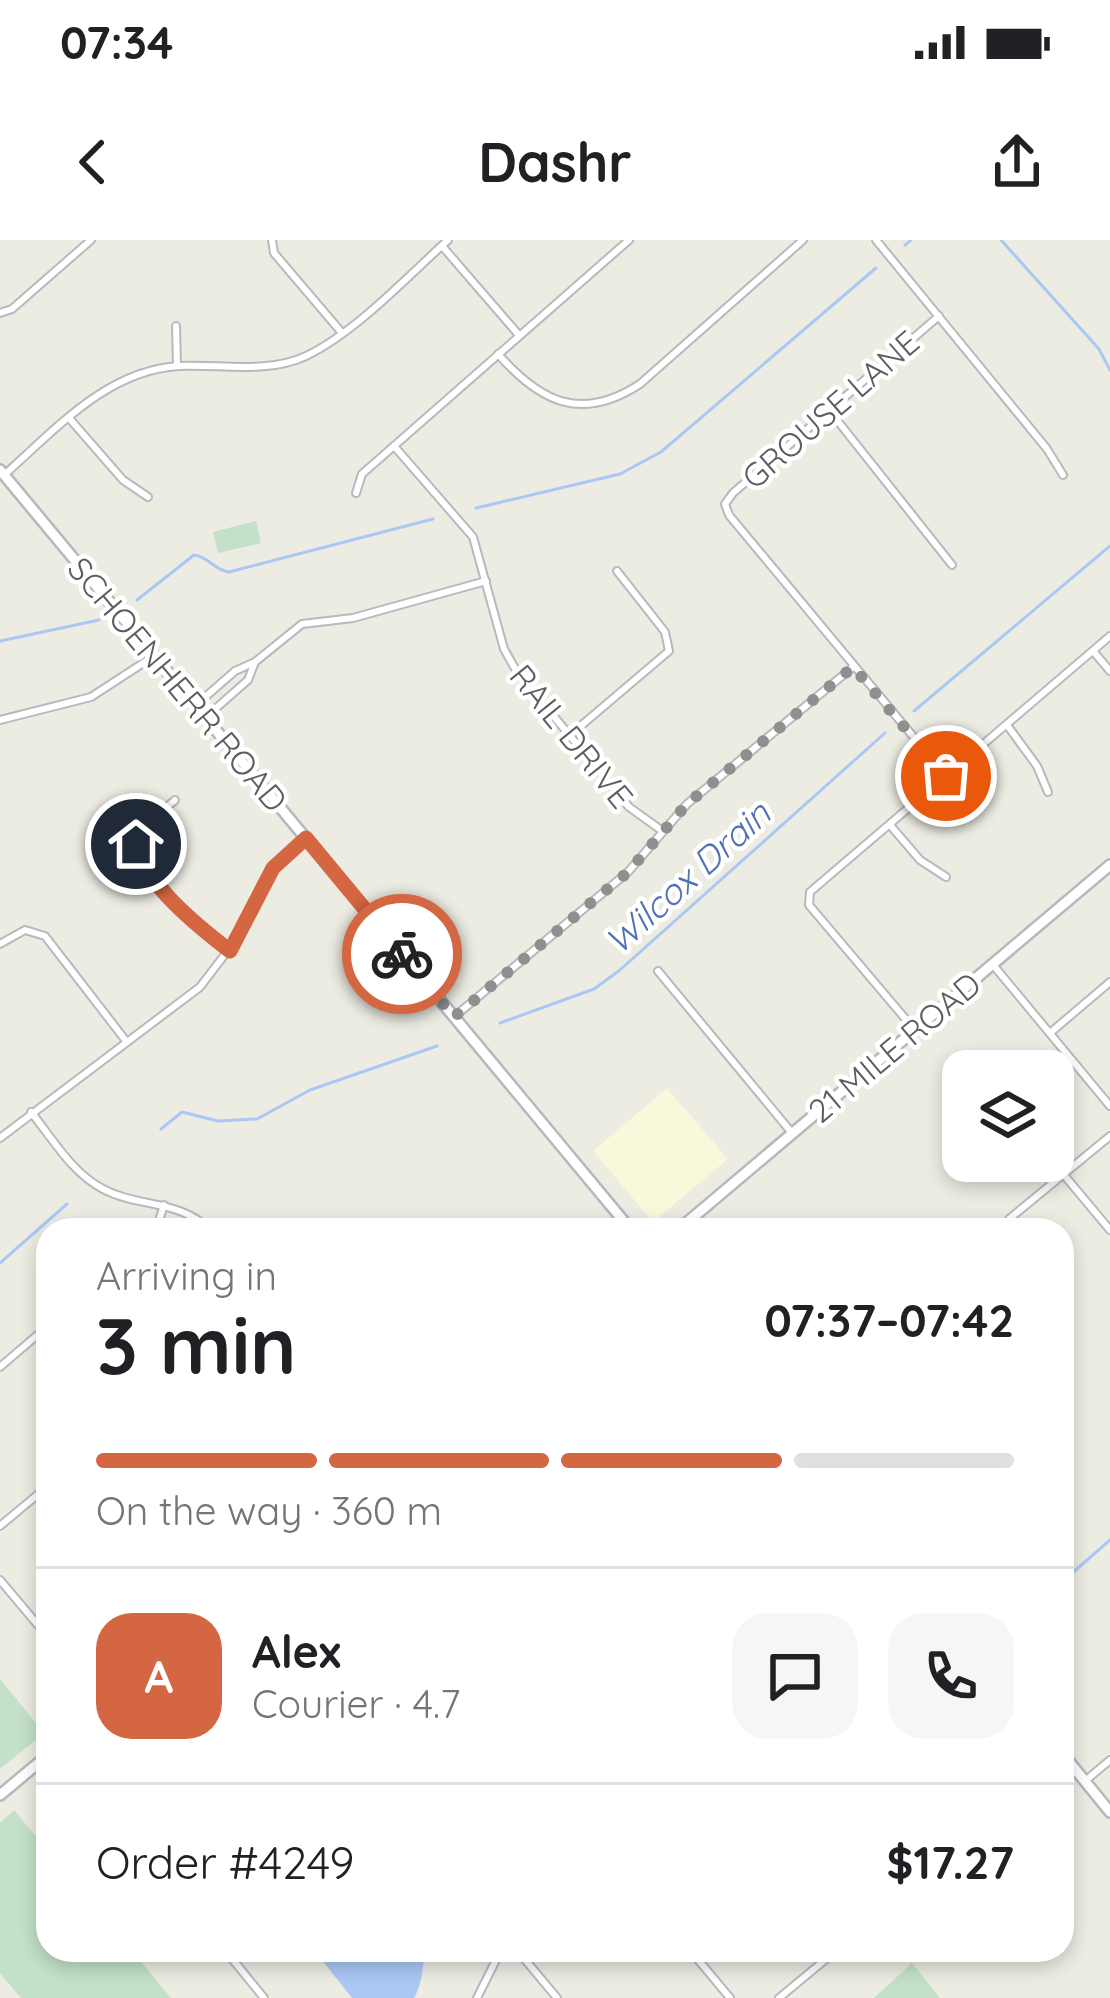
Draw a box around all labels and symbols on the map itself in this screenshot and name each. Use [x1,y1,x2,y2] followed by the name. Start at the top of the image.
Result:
[733,321,927,497] street label: GROUSE LANE
[60,548,296,820] street label: SCHOENHERR ROAD
[502,656,642,816] street label: RAIL DRIVE
[895,725,997,827] pin
[595,790,780,963] water label: Wilcox Drain
[85,793,187,895] pin
[342,894,462,1014] courier
[799,963,989,1131] street label: 21 MILE ROAD

